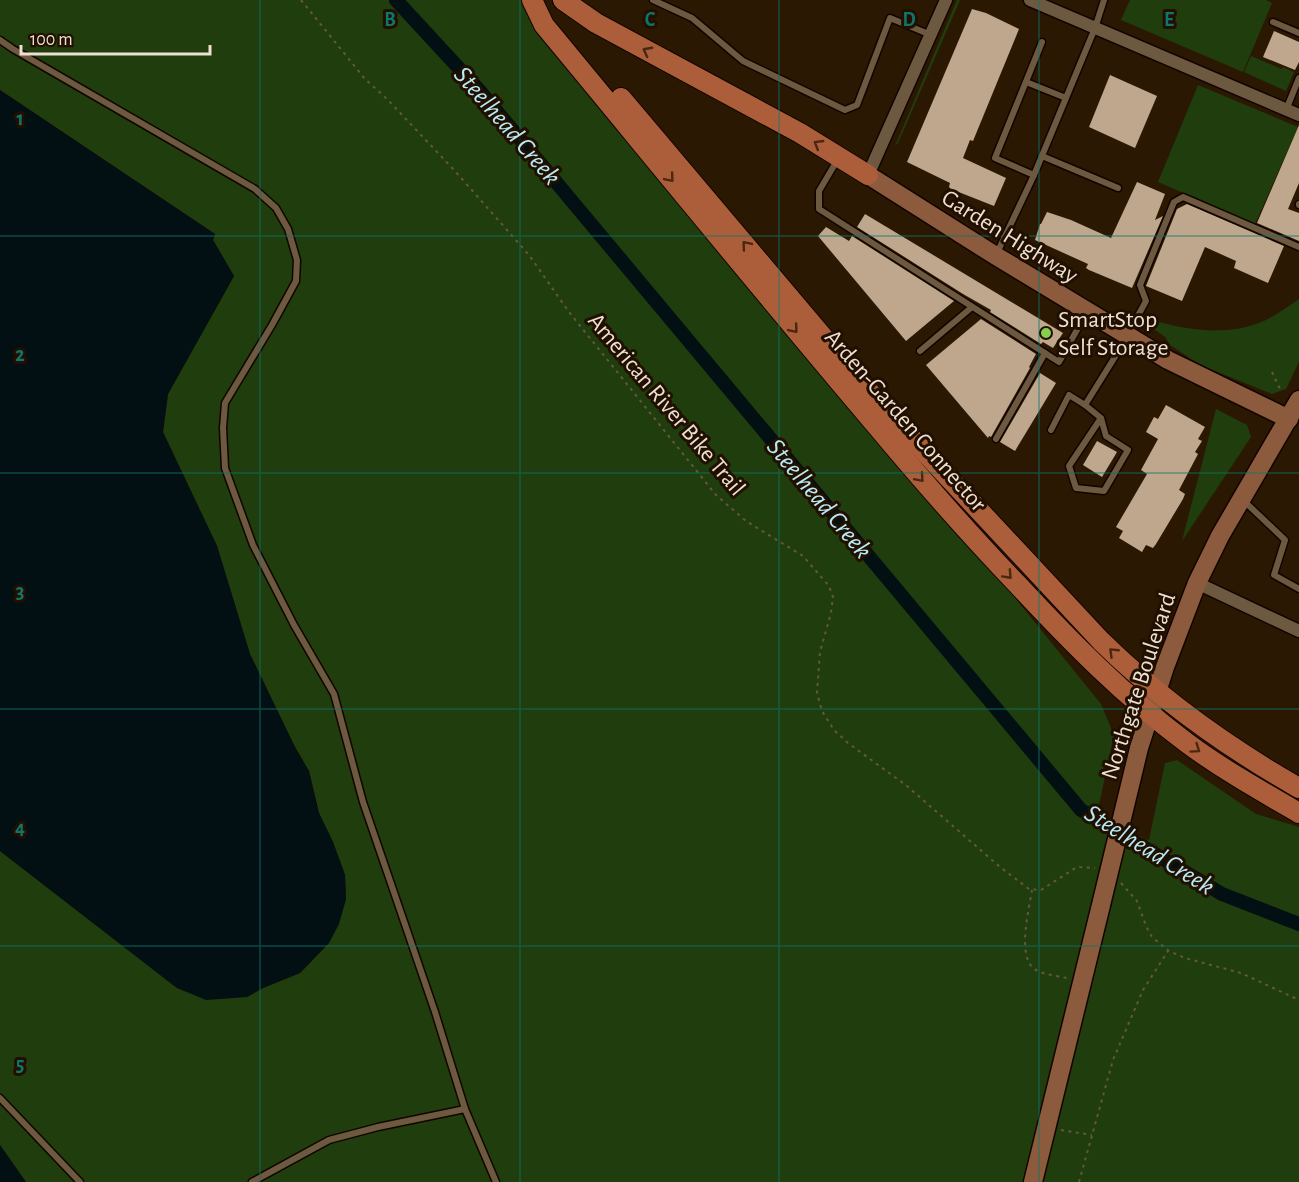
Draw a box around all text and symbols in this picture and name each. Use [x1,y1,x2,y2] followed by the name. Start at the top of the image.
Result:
[384,10,396,30] text: B
[645,10,656,30] text: C
[902,10,916,30] text: D
[1164,10,1174,30] text: E
[21,18,210,56] scale bar
[30,31,73,49] text: 100 m
[642,47,653,58] one-way arrow
[449,62,565,190] water label: Steelhead Creek
[16,109,24,129] text: 1
[814,139,824,151] one-way arrow
[663,172,674,183] one-way arrow
[937,186,1082,288] street label: Garden Highway
[742,241,753,252] one-way arrow
[1058,308,1169,360] place label: SmartStop Self Storage
[583,309,749,501] street label: American River Bike Trail
[787,322,798,333] one-way arrow
[820,325,991,516] street label: Arden-Garden Connector
[1039,326,1053,340] marker: SmartStop Self Storage
[15,345,25,365] text: 2
[762,434,877,563] water label: Steelhead Creek
[913,471,924,482] one-way arrow
[1001,568,1012,579] one-way arrow
[16,582,24,602] text: 3
[1097,590,1180,783] street label: Northgate Boulevard
[1109,649,1120,660] one-way arrow
[1189,742,1200,753] one-way arrow
[1080,800,1219,900] water label: Steelhead Creek
[15,818,25,838] text: 4
[16,1055,24,1075] text: 5

